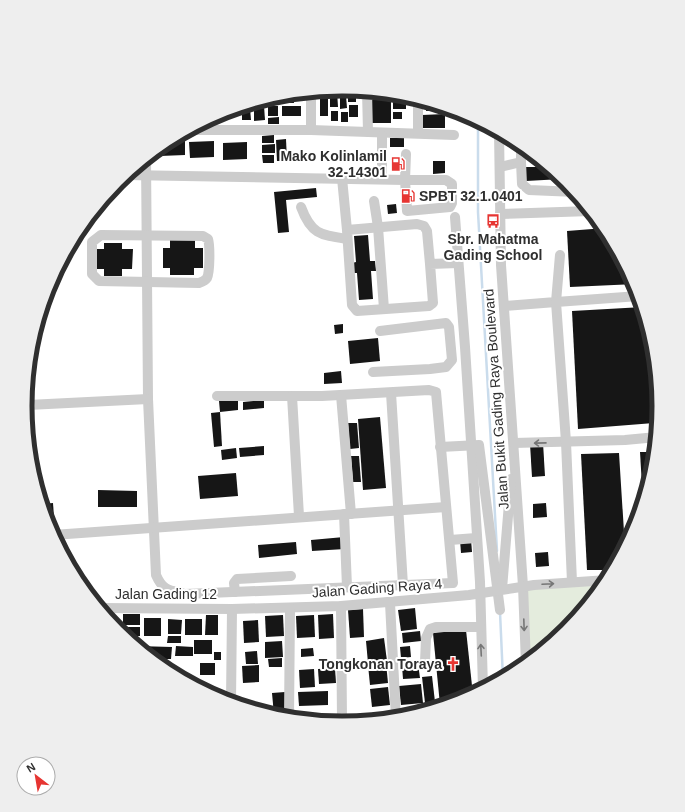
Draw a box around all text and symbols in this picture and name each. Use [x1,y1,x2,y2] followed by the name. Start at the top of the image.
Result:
[280,148,387,180] place label: Mako Kolinlamil 32-14301
[390,156,406,172] fuel station icon: Mako Kolinlamil 32-14301
[400,188,416,204] fuel station icon: SPBT 32.1.0401
[419,188,523,204] place label: SPBT 32.1.0401
[485,213,501,229] bus stop icon: Sbr. Mahatma Gading School
[444,231,542,263] place label: Sbr. Mahatma Gading School
[480,288,512,510] street label: Jalan Bukit Gading Raya Boulevard
[534,439,547,446] one-way arrow
[311,575,443,601] street label: Jalan Gading Raya 4
[541,580,554,588] one-way arrow
[115,586,217,602] street label: Jalan Gading 12
[520,618,528,631] one-way arrow
[478,644,485,657] one-way arrow
[319,656,442,672] place label: Tongkonan Toraya
[445,656,461,672] church icon: Tongkonan Toraya
[16,756,56,796] north arrow
[24,760,37,775] text: N

